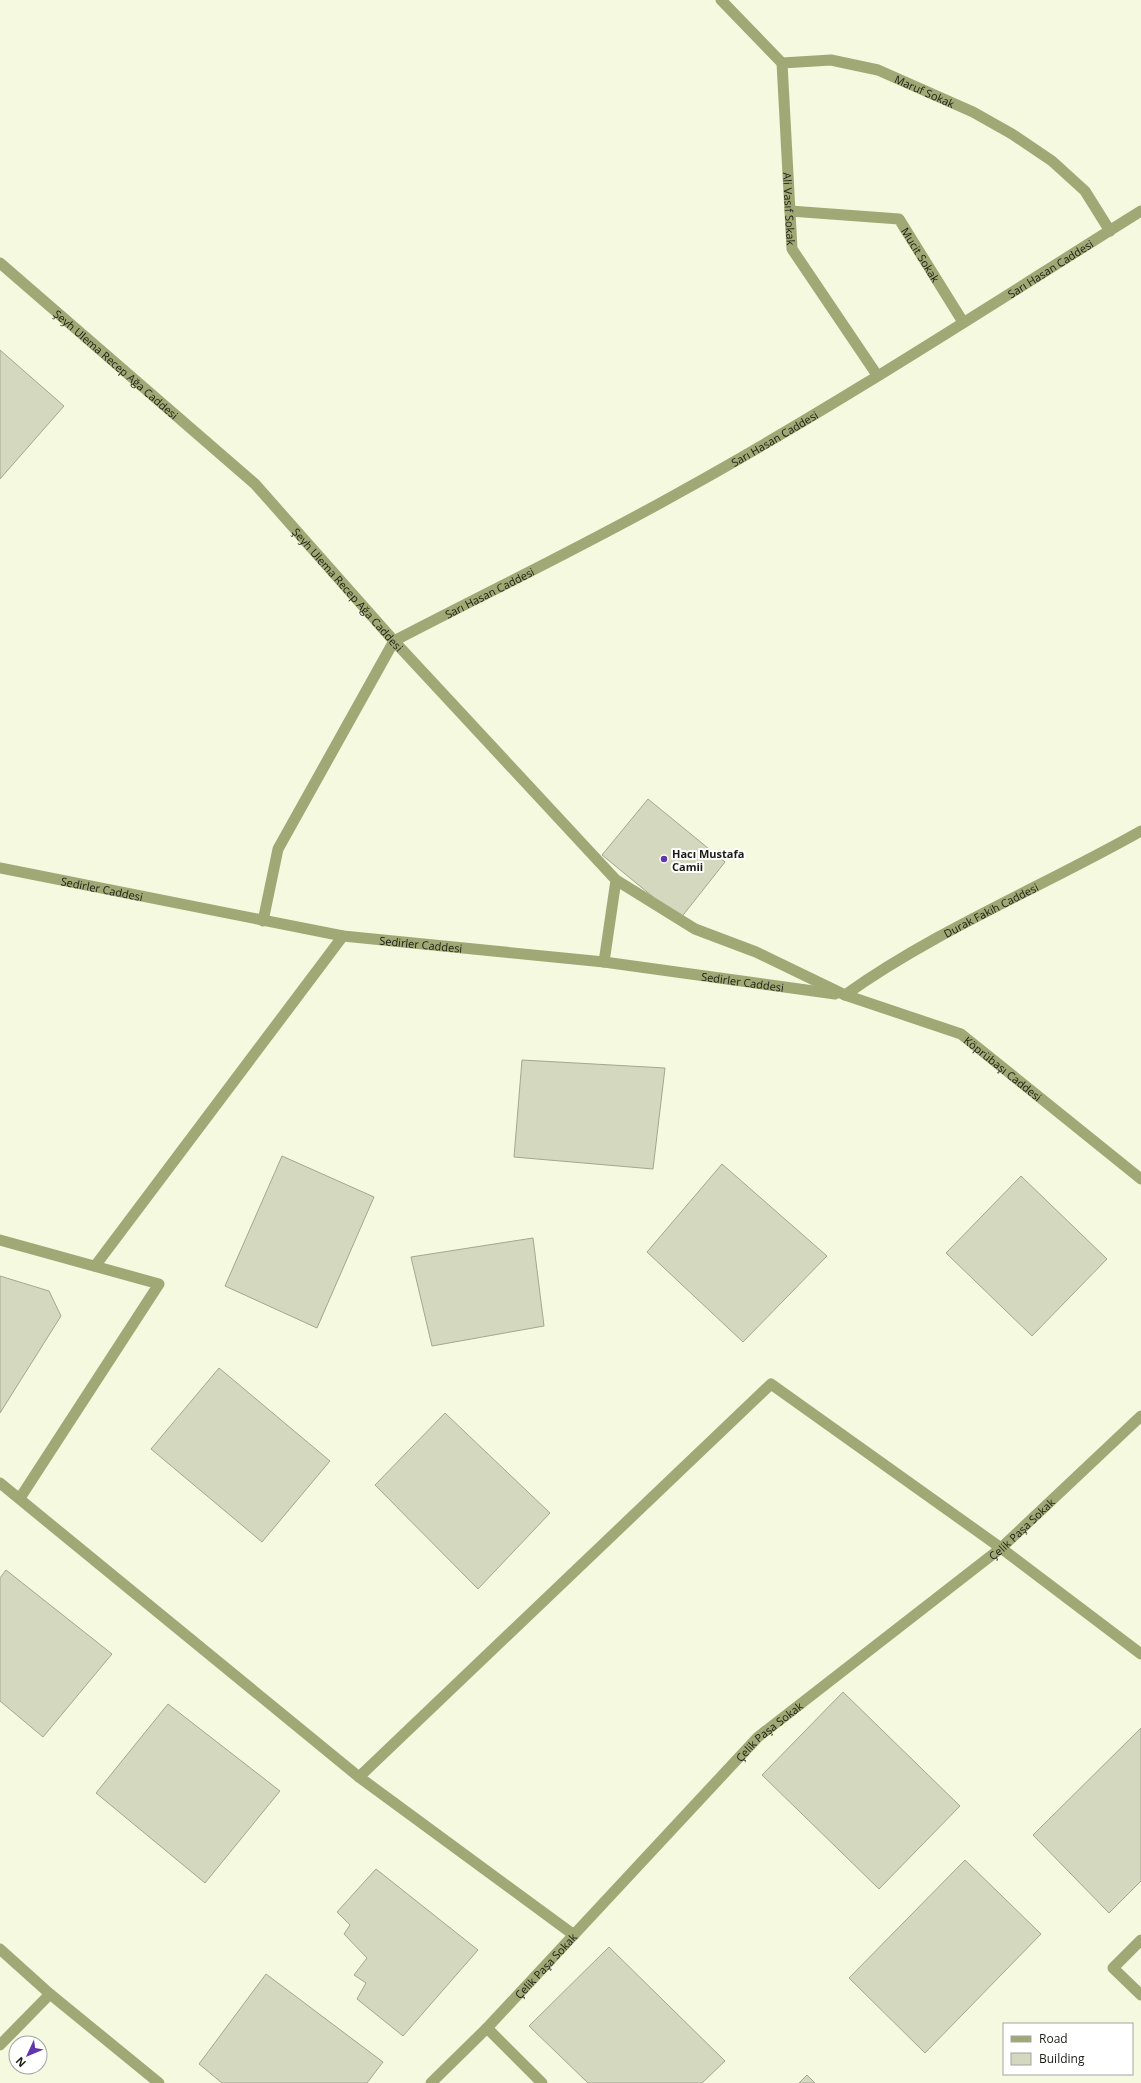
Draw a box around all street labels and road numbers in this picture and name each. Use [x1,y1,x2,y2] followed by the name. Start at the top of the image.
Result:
[892,71,957,111] street label: Maruf Sokak
[780,172,799,246] street label: Ali Vasıf Sokak
[898,224,944,285] street label: Mucit Sokak
[1004,236,1096,301] street label: Sarı Hasan Caddesi
[51,306,182,422] street label: Şeyh Ulema Recep Ağa Caddesi
[728,407,820,469] street label: Sarı Hasan Caddesi
[289,524,407,654] street label: Şeyh Ulema Recep Ağa Caddesi
[442,563,536,621] street label: Sarı Hasan Caddesi
[60,873,144,904] street label: Sedirler Caddesi
[941,879,1041,940] street label: Durak Fakih Caddesi
[379,932,463,955] street label: Sedirler Caddesi
[700,968,785,994] street label: Sedirler Caddesi
[961,1032,1045,1104] street label: Köprübaşı Caddesi
[985,1494,1057,1563] street label: Çelik Paşa Sokak
[732,1698,806,1764] street label: Çelik Paşa Sokak
[511,1929,580,2002] street label: Çelik Paşa Sokak

